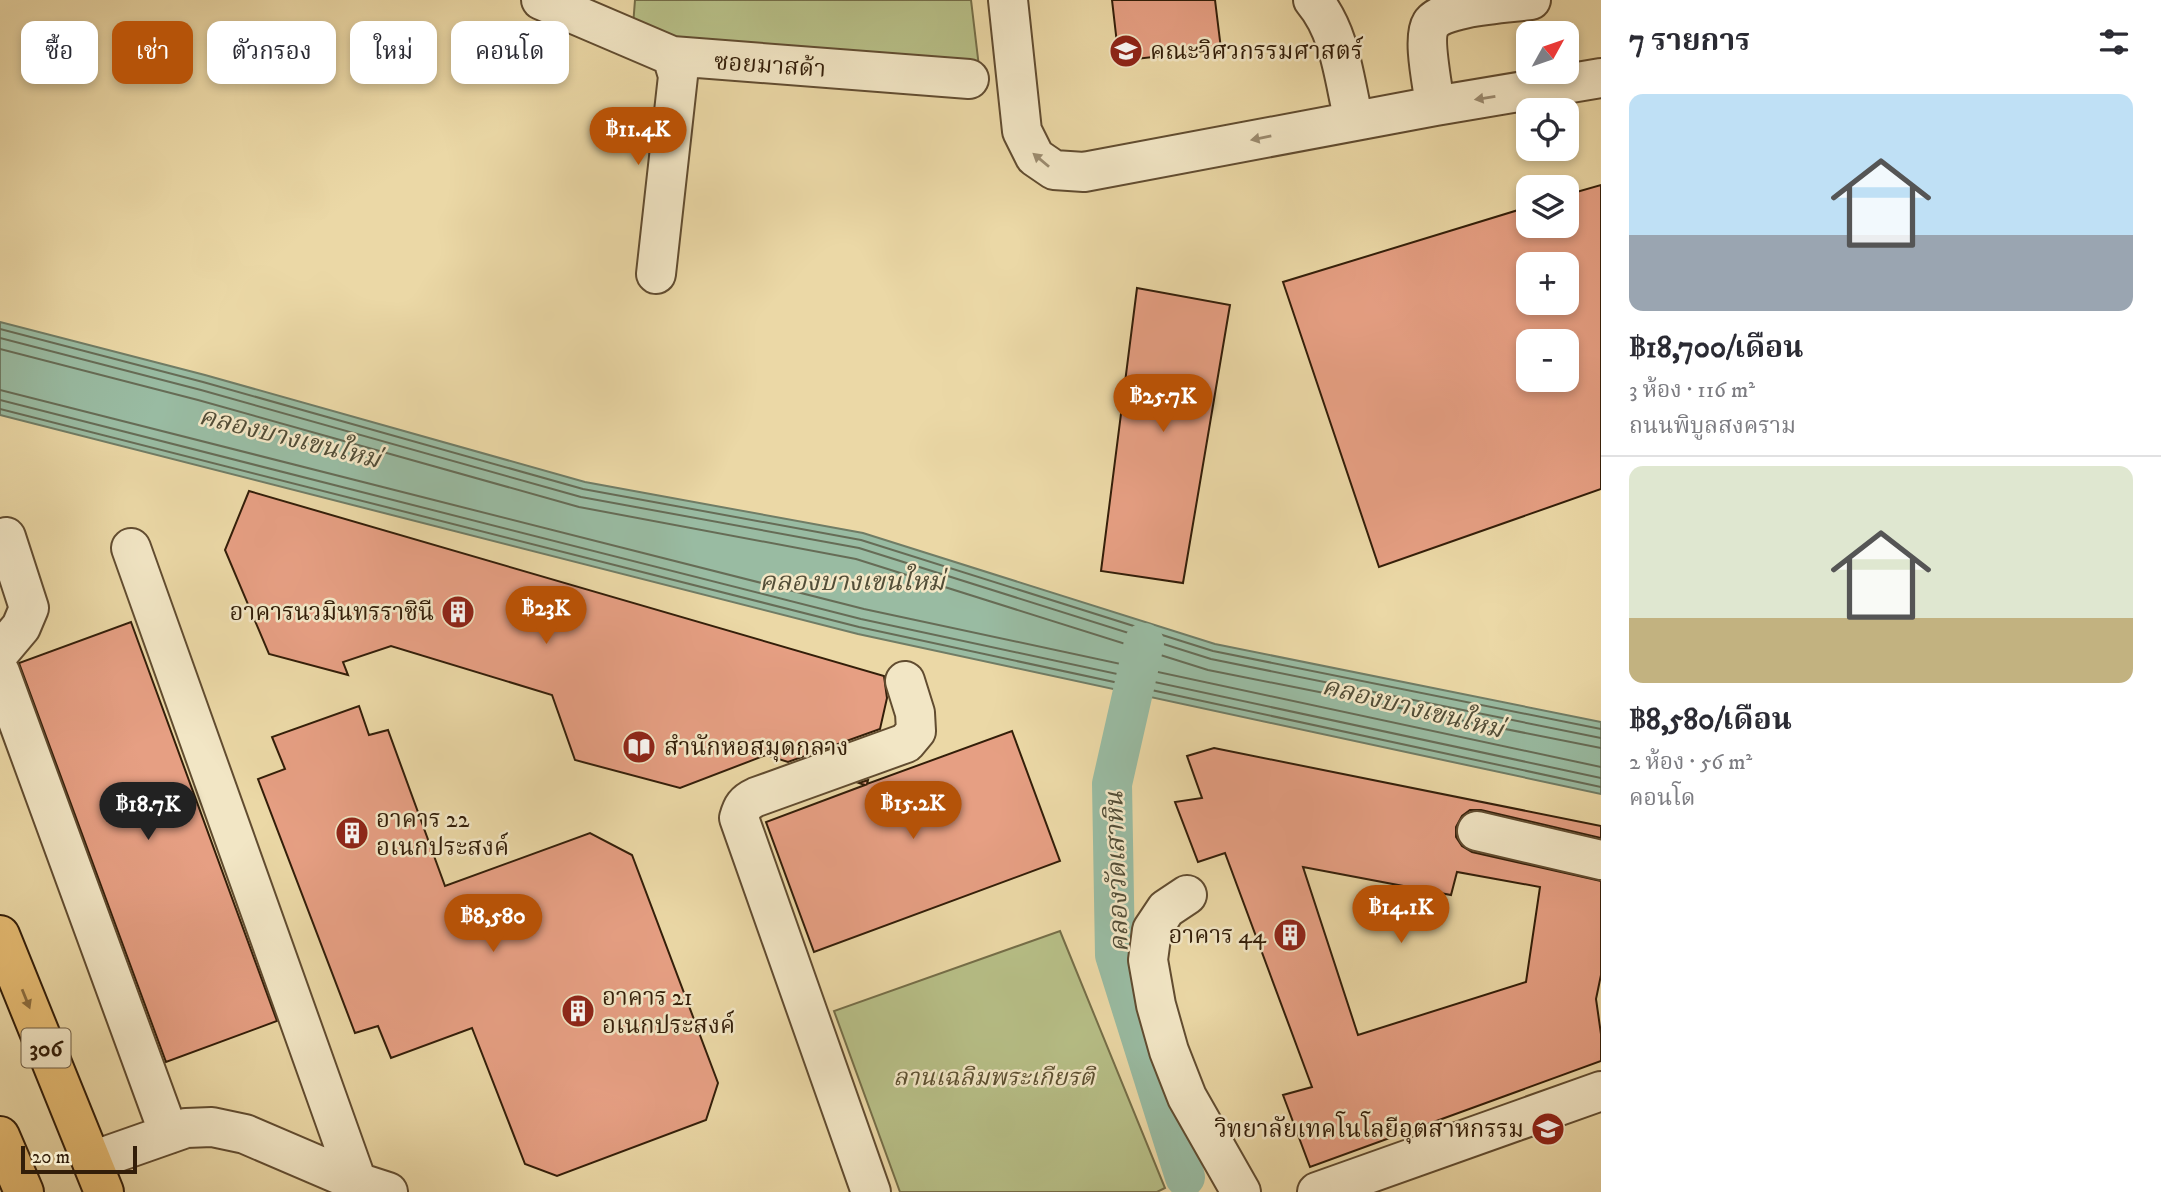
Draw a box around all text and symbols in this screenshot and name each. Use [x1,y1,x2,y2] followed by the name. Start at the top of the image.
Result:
[21,21,98,84] chip: ซื้อ
[112,21,193,84] chip: เช่า
[207,21,336,84] chip: ตัวกรอง
[350,21,437,84] chip: ใหม่
[451,21,569,84] chip: คอนโด
[1516,21,1578,84] north arrow
[1516,21,1579,392] map controls
[1629,23,1750,60] text: 7 รายการ
[2095,23,2133,61] icon: filters
[1107,32,1145,70] school or university icon: คณะวิศวกรรมศาสตร์
[1150,35,1363,67] place label: คณะวิศวกรรมศาสตร์
[713,47,827,85] street label: ซอยมาสด้า
[1474,93,1496,104] one-way arrow
[1516,98,1579,161] button: locate
[581,108,695,167] pin: ฿11.4K
[606,115,670,144] text: ฿11.4K
[1250,133,1272,144] one-way arrow
[1818,140,1944,266] icon: home
[1032,152,1050,167] one-way arrow
[1516,175,1579,238] button: layers
[1516,252,1579,315] button: +
[1516,329,1579,392] button: −
[1629,330,1803,367] text: ฿18,700/เดือน
[1106,374,1220,434] pin: ฿25.7K
[1629,376,1755,405] text: 3 ห้อง · 116 m²
[1129,382,1197,411] text: ฿25.7K
[196,397,388,478] water label: คลองบางเขนใหม่
[1629,412,1796,441] text: ถนนพิบูลสงคราม
[1818,512,1944,638] icon: home
[759,563,949,599] water label: คลองบางเขนใหม่
[505,586,587,646] pin: ฿23K
[439,593,477,631] building icon: อาคารนวมินทรราชินี
[522,594,570,623] text: ฿23K
[229,598,434,628] place label: อาคารนวมินทรราชินี
[1319,667,1511,748] water label: คลองบางเขนใหม่
[1629,702,1792,739] text: ฿8,580/เดือน
[620,728,658,766] library icon: สำนักหอสมุดกลาง
[664,733,849,763] place label: สำนักหอสมุดกลาง
[1629,748,1752,777] text: 2 ห้อง · 56 m²
[91,782,205,842] pin: ฿18.7K
[856,782,970,841] pin: ฿15.2K
[1629,784,1696,813] text: คอนโด
[881,789,945,818] text: ฿15.2K
[115,790,181,819] text: ฿18.7K
[1098,790,1137,953] water label: คลองวัดเสาหิน
[376,805,509,863] place label: อาคาร 22 อเนกประสงค์
[333,814,371,852] building icon: อาคาร 22 อเนกประสงค์
[1344,886,1458,945] pin: ฿14.1K
[1368,893,1434,922] text: ฿14.1K
[436,894,550,954] pin: ฿8,580
[460,902,526,931] text: ฿8,580
[1271,916,1309,954] building icon: อาคาร 44
[1169,921,1267,951] place label: อาคาร 44
[602,983,735,1041] place label: อาคาร 21 อเนกประสงค์
[21,988,32,1009] one-way arrow
[559,992,597,1030] building icon: อาคาร 21 อเนกประสงค์
[22,1028,70,1068] road number: 306
[893,1063,1096,1093] park label: ลานเฉลิมพระเกียรติ
[1529,1110,1567,1148] school or university icon: วิทยาลัยเทคโนโลยีอุตสาหกรรม
[1214,1111,1524,1145] place label: วิทยาลัยเทคโนโลยีอุตสาหกรรม
[21,1143,136,1175] scale bar
[32,1146,70,1169] text: 20 m

